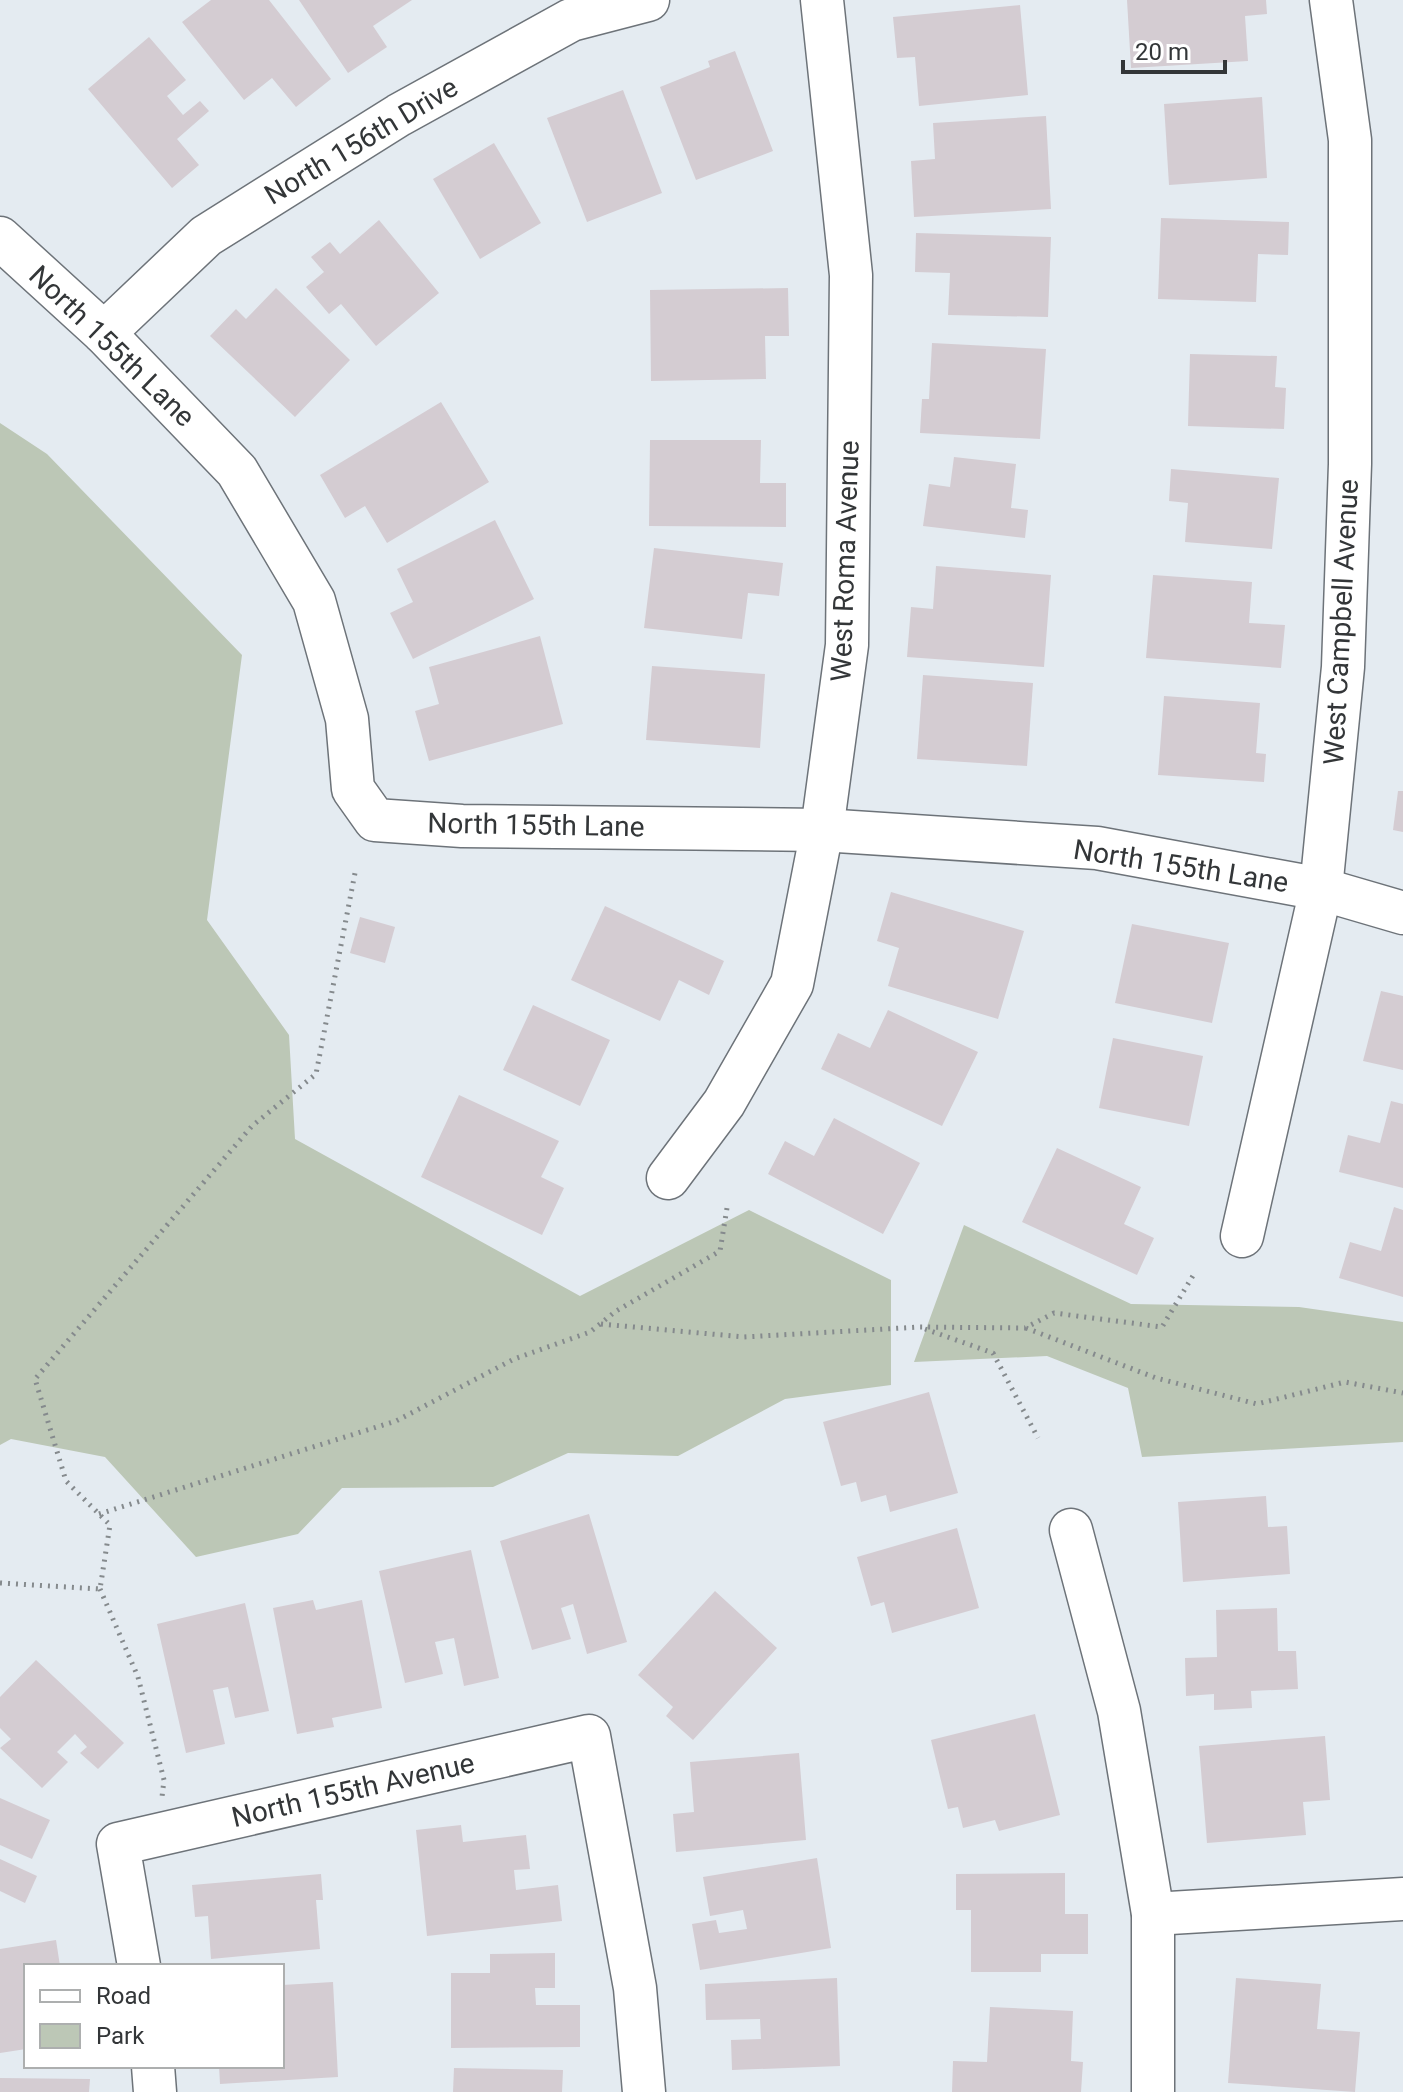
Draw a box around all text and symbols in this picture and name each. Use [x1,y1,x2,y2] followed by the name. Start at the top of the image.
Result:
[1123,24,1225,74] scale bar
[1135,38,1189,66] text: 20 m
[259,70,463,212] street label: North 156th Drive
[22,259,202,433] street label: North 155th Lane
[824,440,866,682] street label: West Roma Avenue
[1317,478,1365,766] street label: West Campbell Avenue
[427,807,645,843] street label: North 155th Lane
[1071,833,1291,899] street label: North 155th Lane
[228,1746,478,1834] street label: North 155th Avenue
[24,1964,284,2068] legend
[96,1982,151,2010] text: Road
[96,2022,145,2050] text: Park

